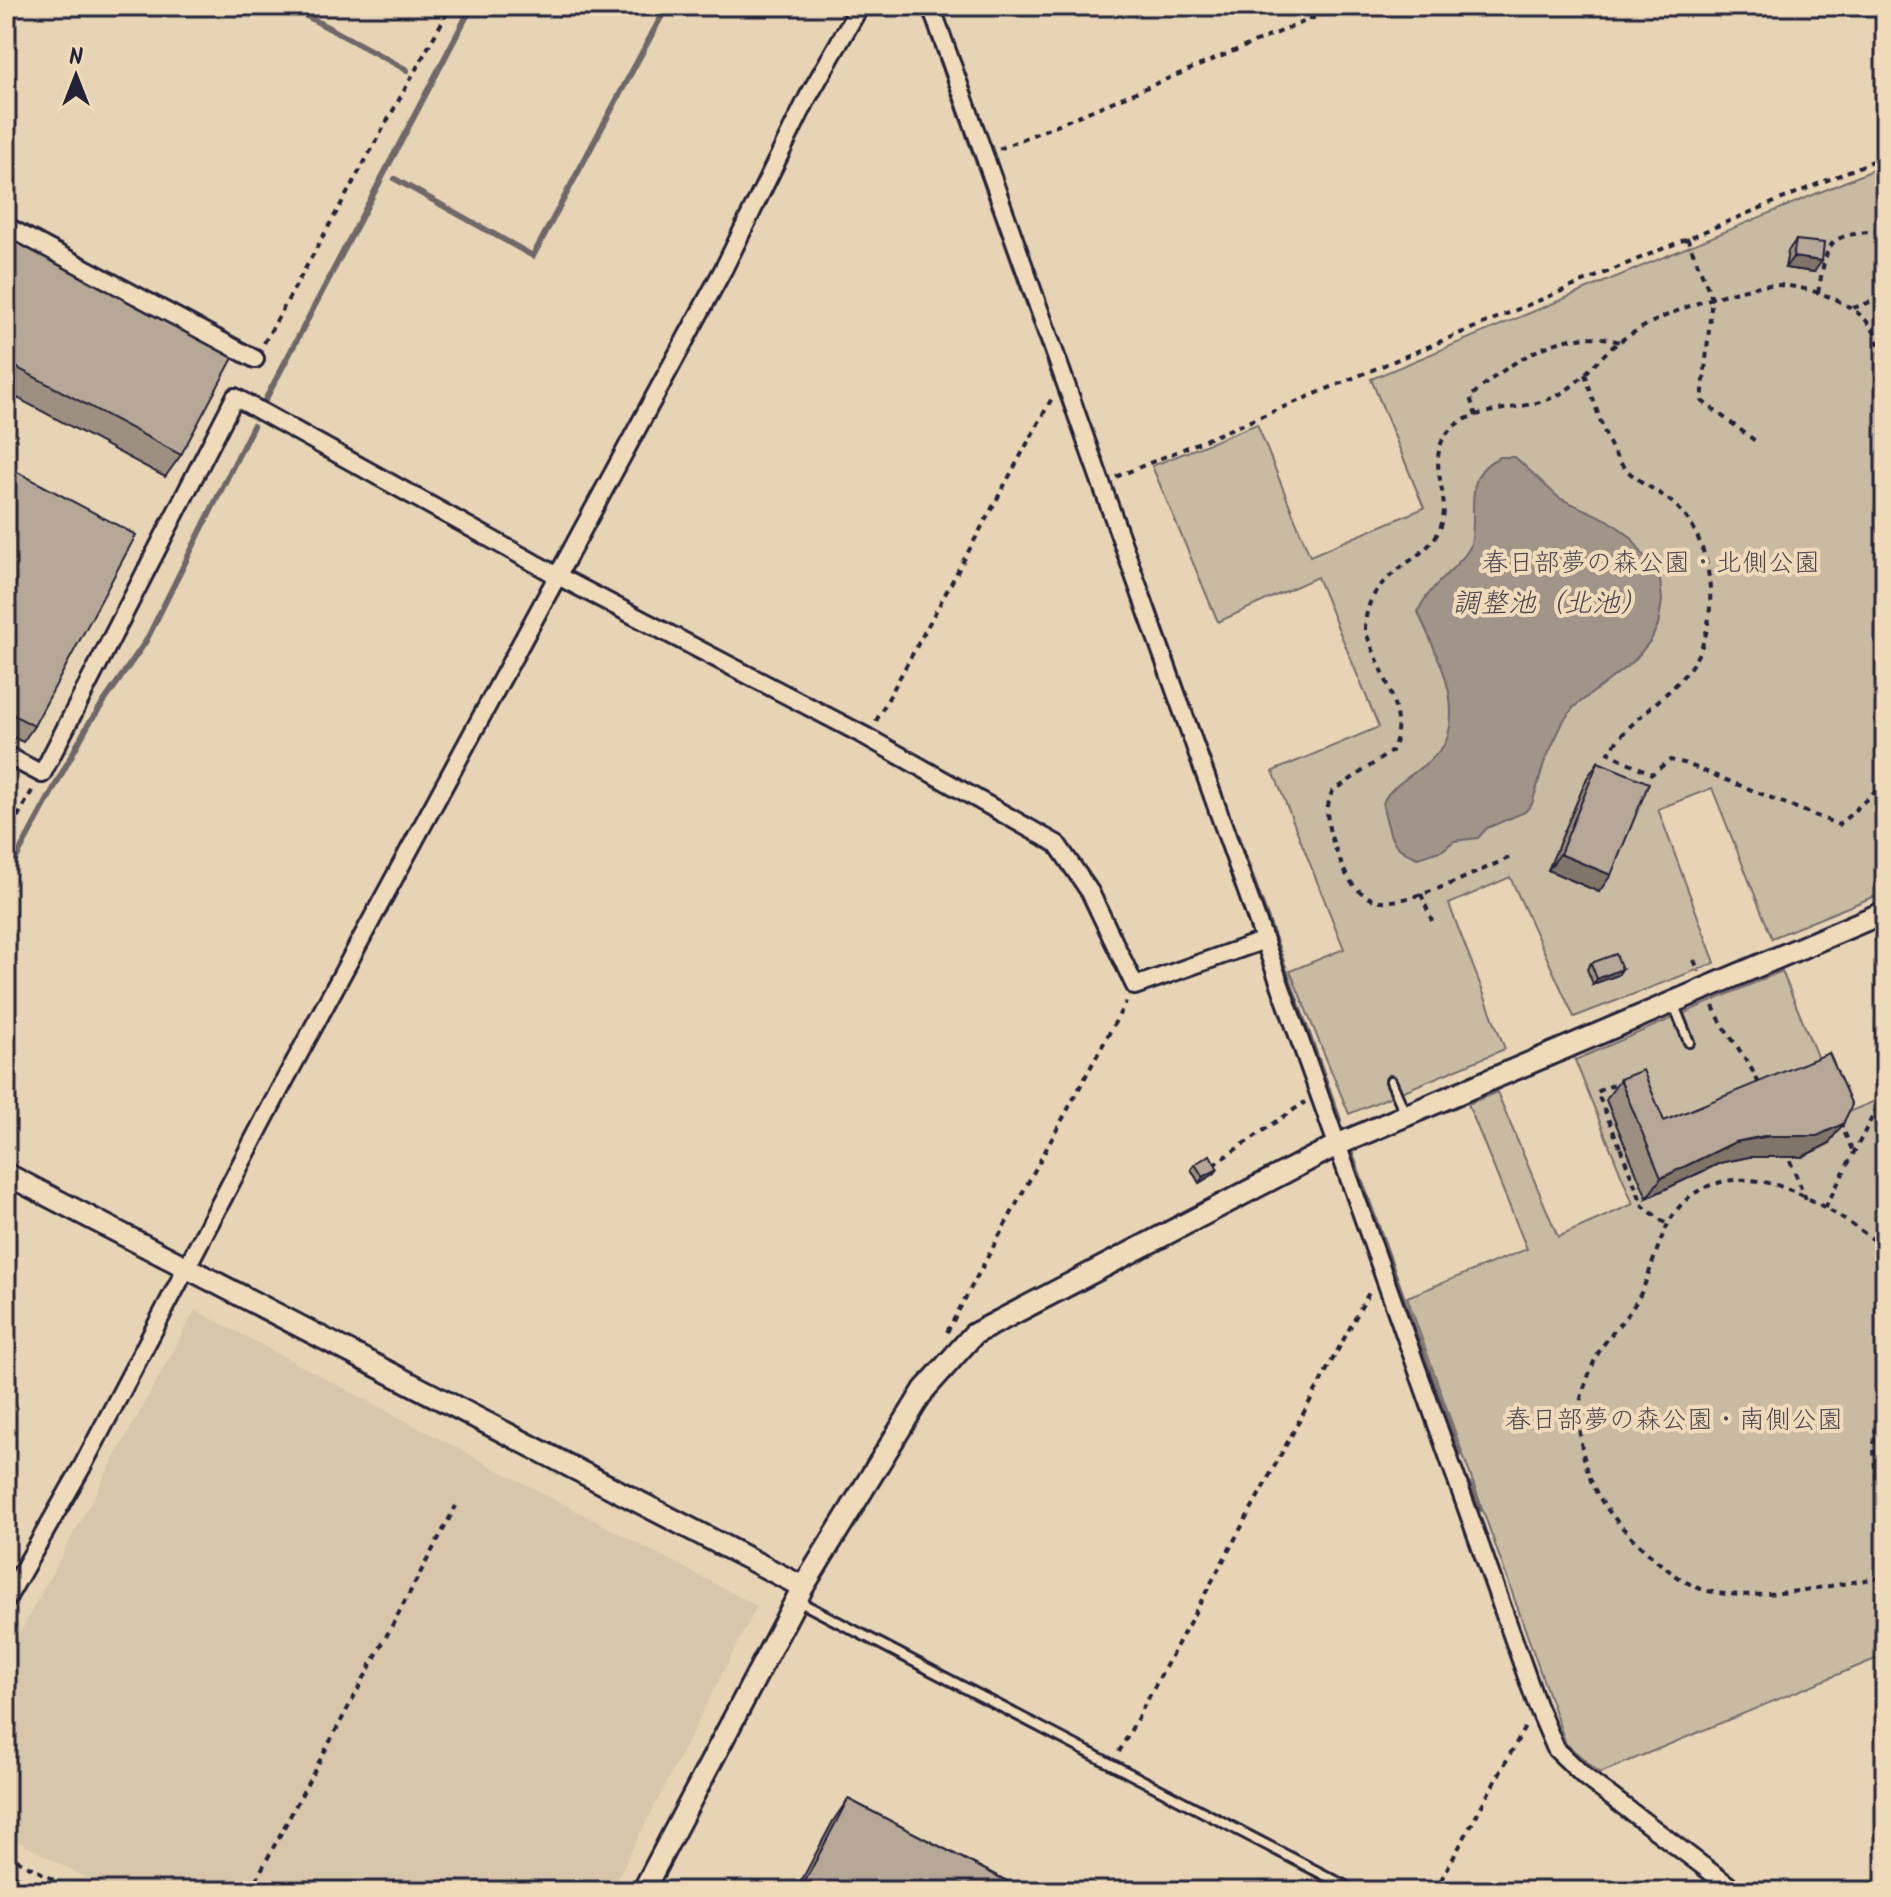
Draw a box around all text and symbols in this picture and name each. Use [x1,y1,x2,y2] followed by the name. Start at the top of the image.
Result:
[36,36,116,116] north arrow
[69,41,83,76] text: N
[1482,543,1820,585] park label: 春日部夢の森公園・北側公園
[1452,582,1648,627] water label: 調整池（北池）
[1505,1400,1843,1442] park label: 春日部夢の森公園・南側公園

